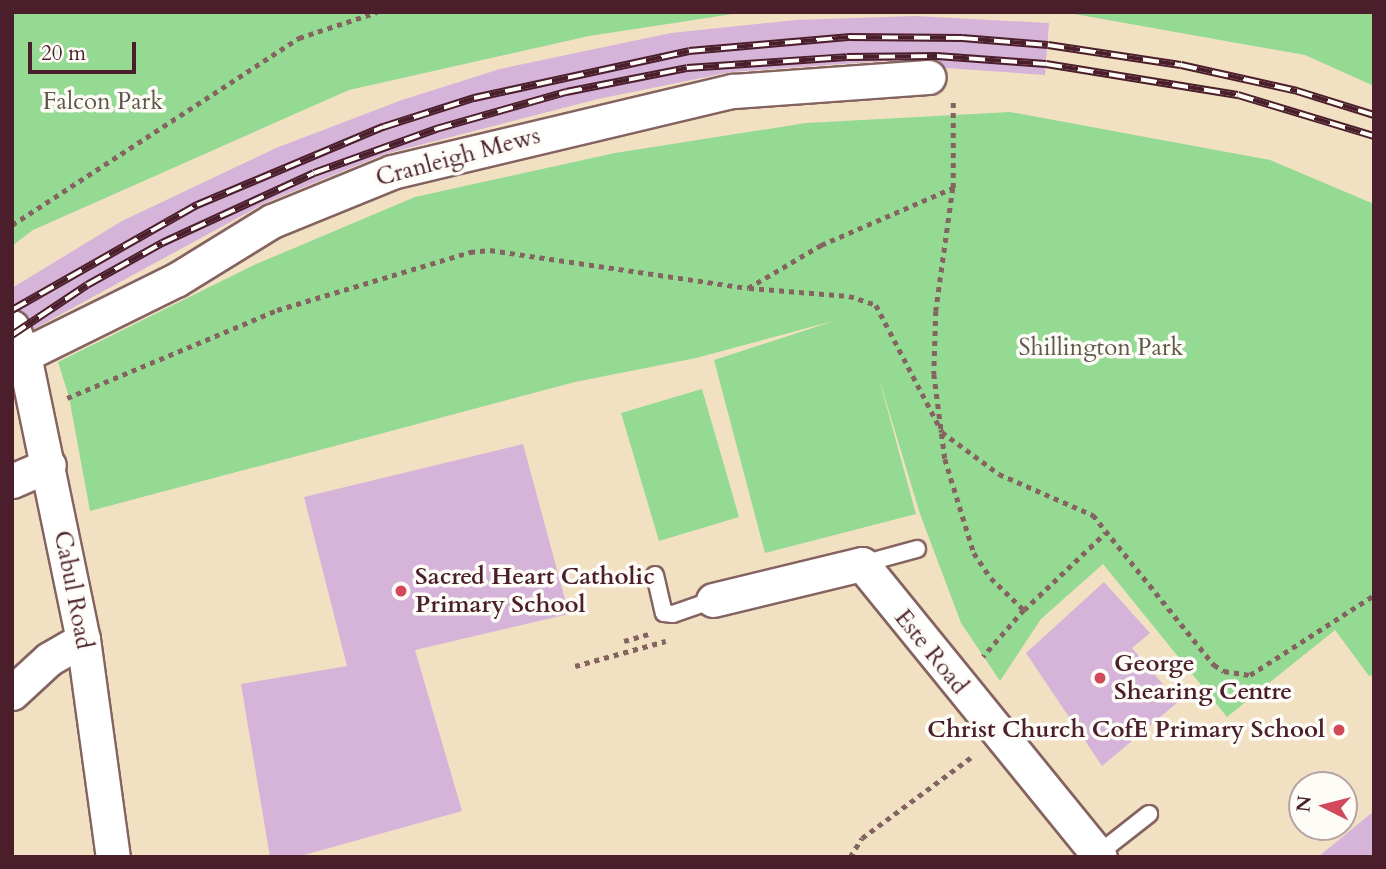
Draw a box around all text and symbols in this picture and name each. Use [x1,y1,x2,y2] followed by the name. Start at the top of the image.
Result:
[32,28,140,72] scale bar
[41,39,86,68] text: 20 m
[43,88,163,116] park label: Falcon Park
[373,121,543,193] street label: Cranleigh Mews
[1019,334,1183,362] park label: Shillington Park
[47,528,99,652] street label: Cabul Road
[415,563,655,619] place label: Sacred Heart Catholic Primary School
[393,583,409,599] marker: Sacred Heart Catholic Primary School
[888,604,974,700] street label: Este Road
[1114,650,1292,706] place label: George Shearing Centre
[1092,670,1108,686] marker: George Shearing Centre
[927,716,1325,744] place label: Christ Church CofE Primary School
[1331,722,1347,738] marker: Christ Church CofE Primary School
[1288,771,1358,841] north arrow
[1290,794,1318,814] text: N

